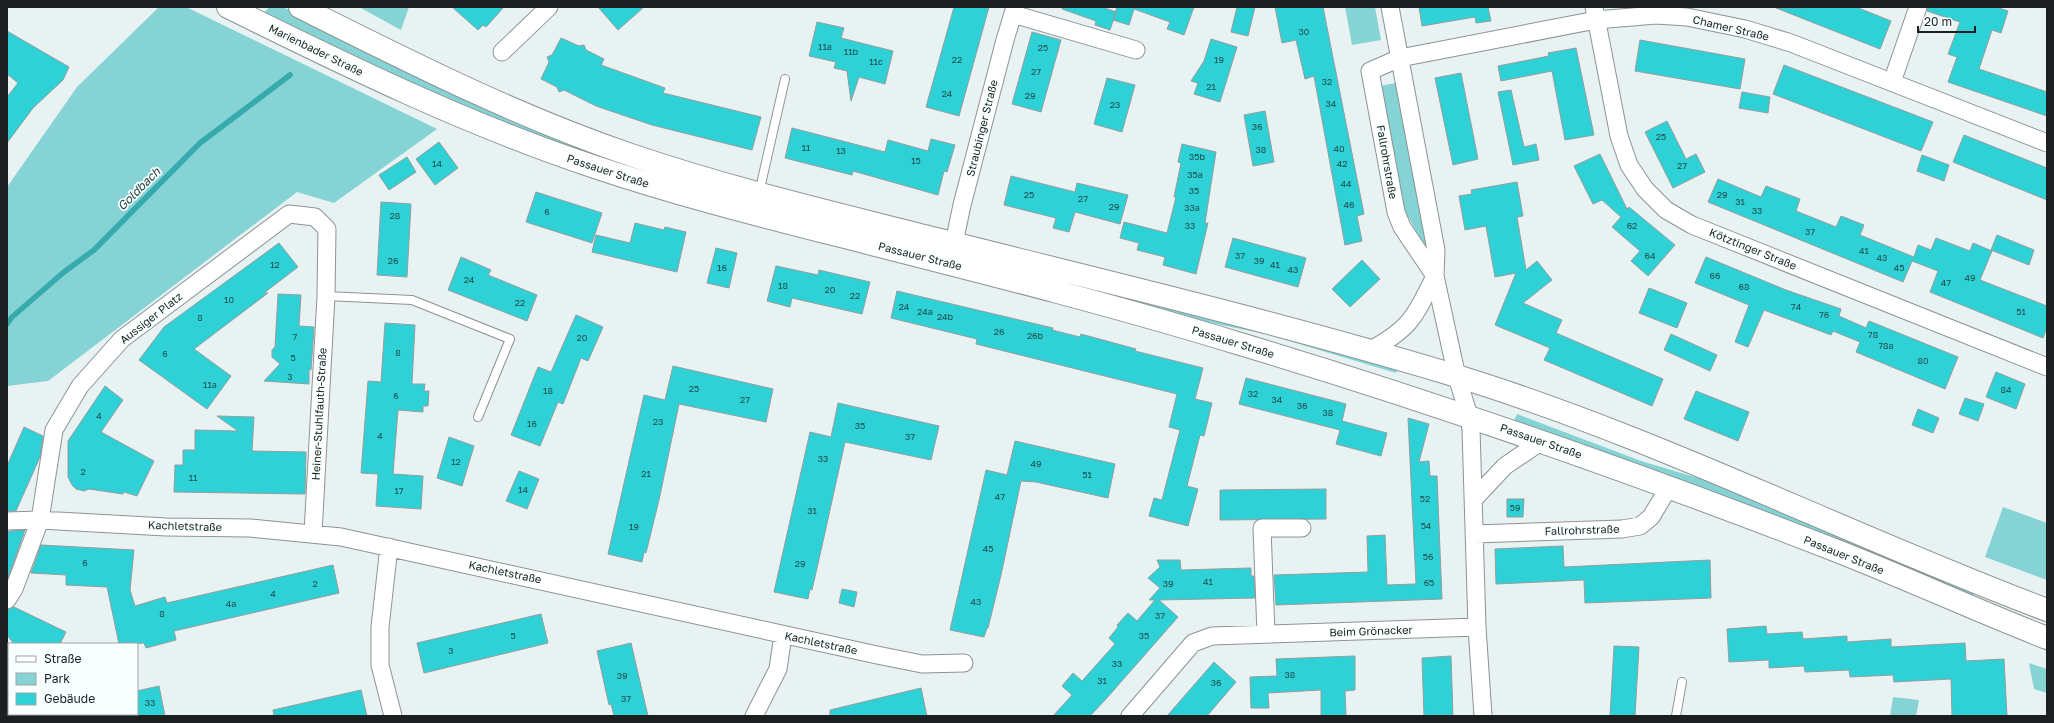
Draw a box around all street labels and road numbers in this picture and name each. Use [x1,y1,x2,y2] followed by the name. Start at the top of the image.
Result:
[1692,12,1771,43] street label: Chamer Straße
[267,21,366,78] street label: Marienbader Straße
[963,78,1000,178] street label: Straubinger Straße
[1375,124,1400,200] street label: Fallrohrstraße
[565,151,651,190] street label: Passauer Straße
[1708,225,1799,272] street label: Kötztinger Straße
[877,239,963,272] street label: Passauer Straße
[117,289,185,346] street label: Aussiger Platz
[1190,323,1276,360] street label: Passauer Straße
[309,347,328,481] street label: Heiner-Stuhlfauth-Straße
[1499,420,1584,461] street label: Passauer Straße
[148,518,222,533] street label: Kachletstraße
[1544,522,1620,537] street label: Fallrohrstraße
[1802,532,1886,577] street label: Passauer Straße
[468,557,543,586] street label: Kachletstraße
[1329,623,1414,638] street label: Beim Grönacker
[784,628,859,657] street label: Kachletstraße

